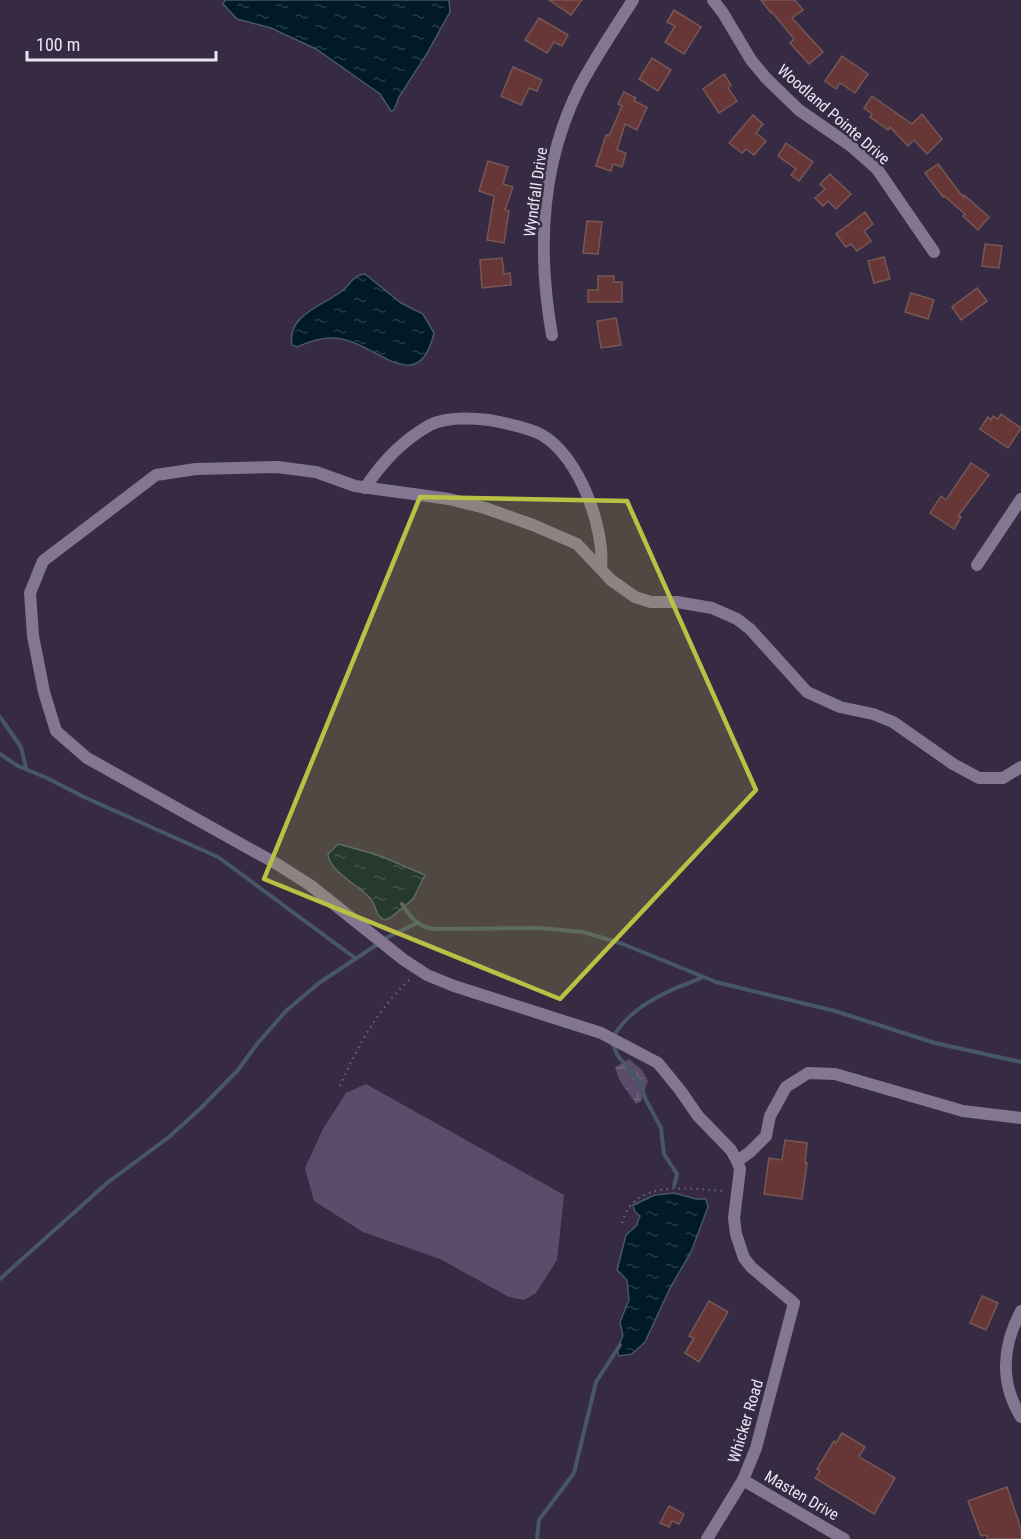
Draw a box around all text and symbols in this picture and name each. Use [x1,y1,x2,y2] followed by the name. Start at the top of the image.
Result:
[27,24,216,62] scale bar
[36,34,80,55] text: 100 m
[774,60,894,168] street label: Woodland Pointe Drive
[520,146,551,238] street label: Wyndfall Drive
[724,1377,767,1465] street label: Whicker Road
[761,1467,842,1524] street label: Masten Drive

